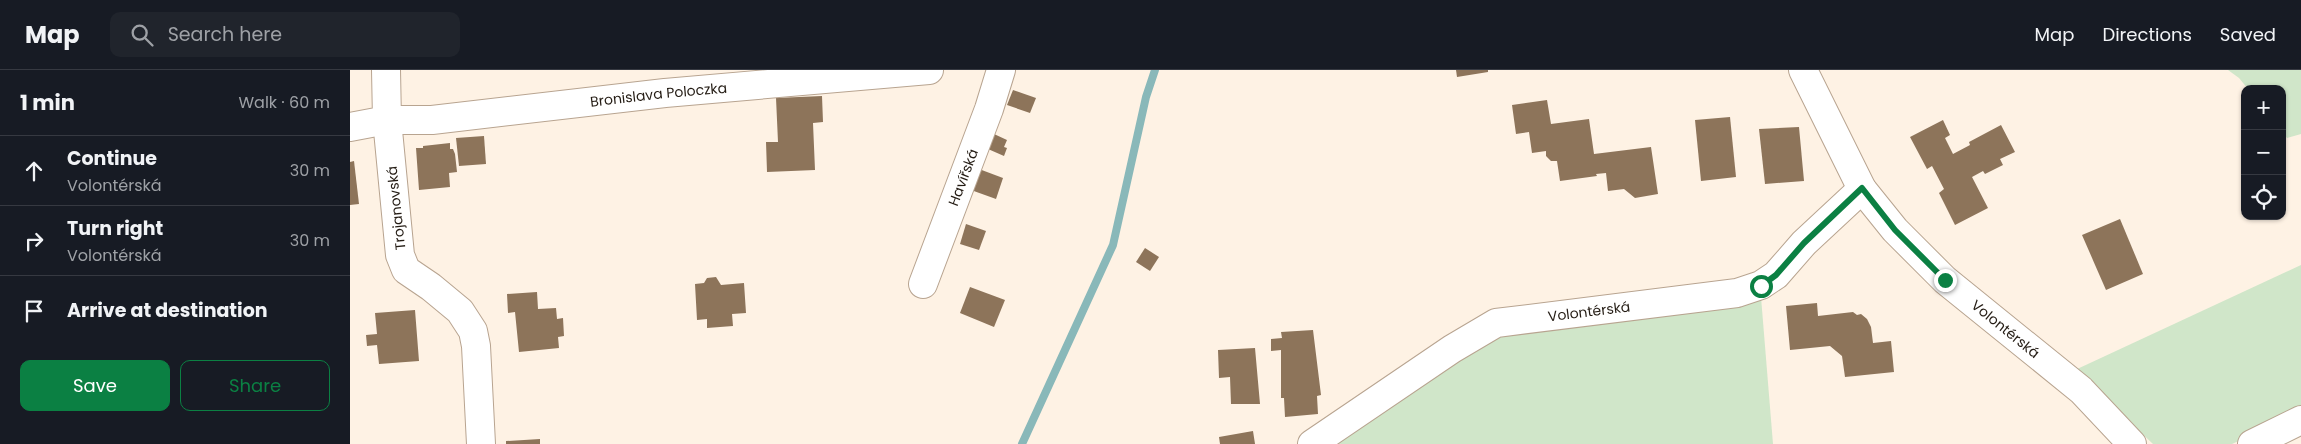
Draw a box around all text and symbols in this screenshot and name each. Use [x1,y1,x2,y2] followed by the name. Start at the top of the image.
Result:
[110,12,460,57] search box
[25,18,80,51] text: Map
[128,21,156,49] icon: search
[168,21,282,48] text: Search here
[2035,22,2074,47] text: Map
[2102,22,2192,47] text: Directions
[2220,22,2276,47] text: Saved
[589,78,728,112] street label: Bronislava Poloczka
[2241,85,2286,220] map controls
[2241,85,2286,130] button: +
[20,88,75,117] text: 1 min
[238,91,330,114] text: Walk · 60 m
[2241,130,2286,175] button: −
[67,145,157,172] text: Continue
[943,146,983,209] street label: Havířská
[20,157,48,185] icon: ahead
[290,159,330,182] text: 30 m
[382,165,410,251] street label: Trojanovská
[67,174,162,197] text: Volontérská
[2241,175,2286,220] button: locate
[67,215,163,242] text: Turn right
[20,227,48,255] icon: right
[290,229,330,252] text: 30 m
[67,244,162,267] text: Volontérská
[1934,269,1957,292] route end
[1750,275,1773,298] route start
[1967,295,2044,363] street label: Volontérská
[1547,296,1631,326] street label: Volontérská
[20,297,48,325] icon: arrive
[67,297,268,324] text: Arrive at destination
[20,360,170,411] button: Save
[180,360,330,411] button: Share

